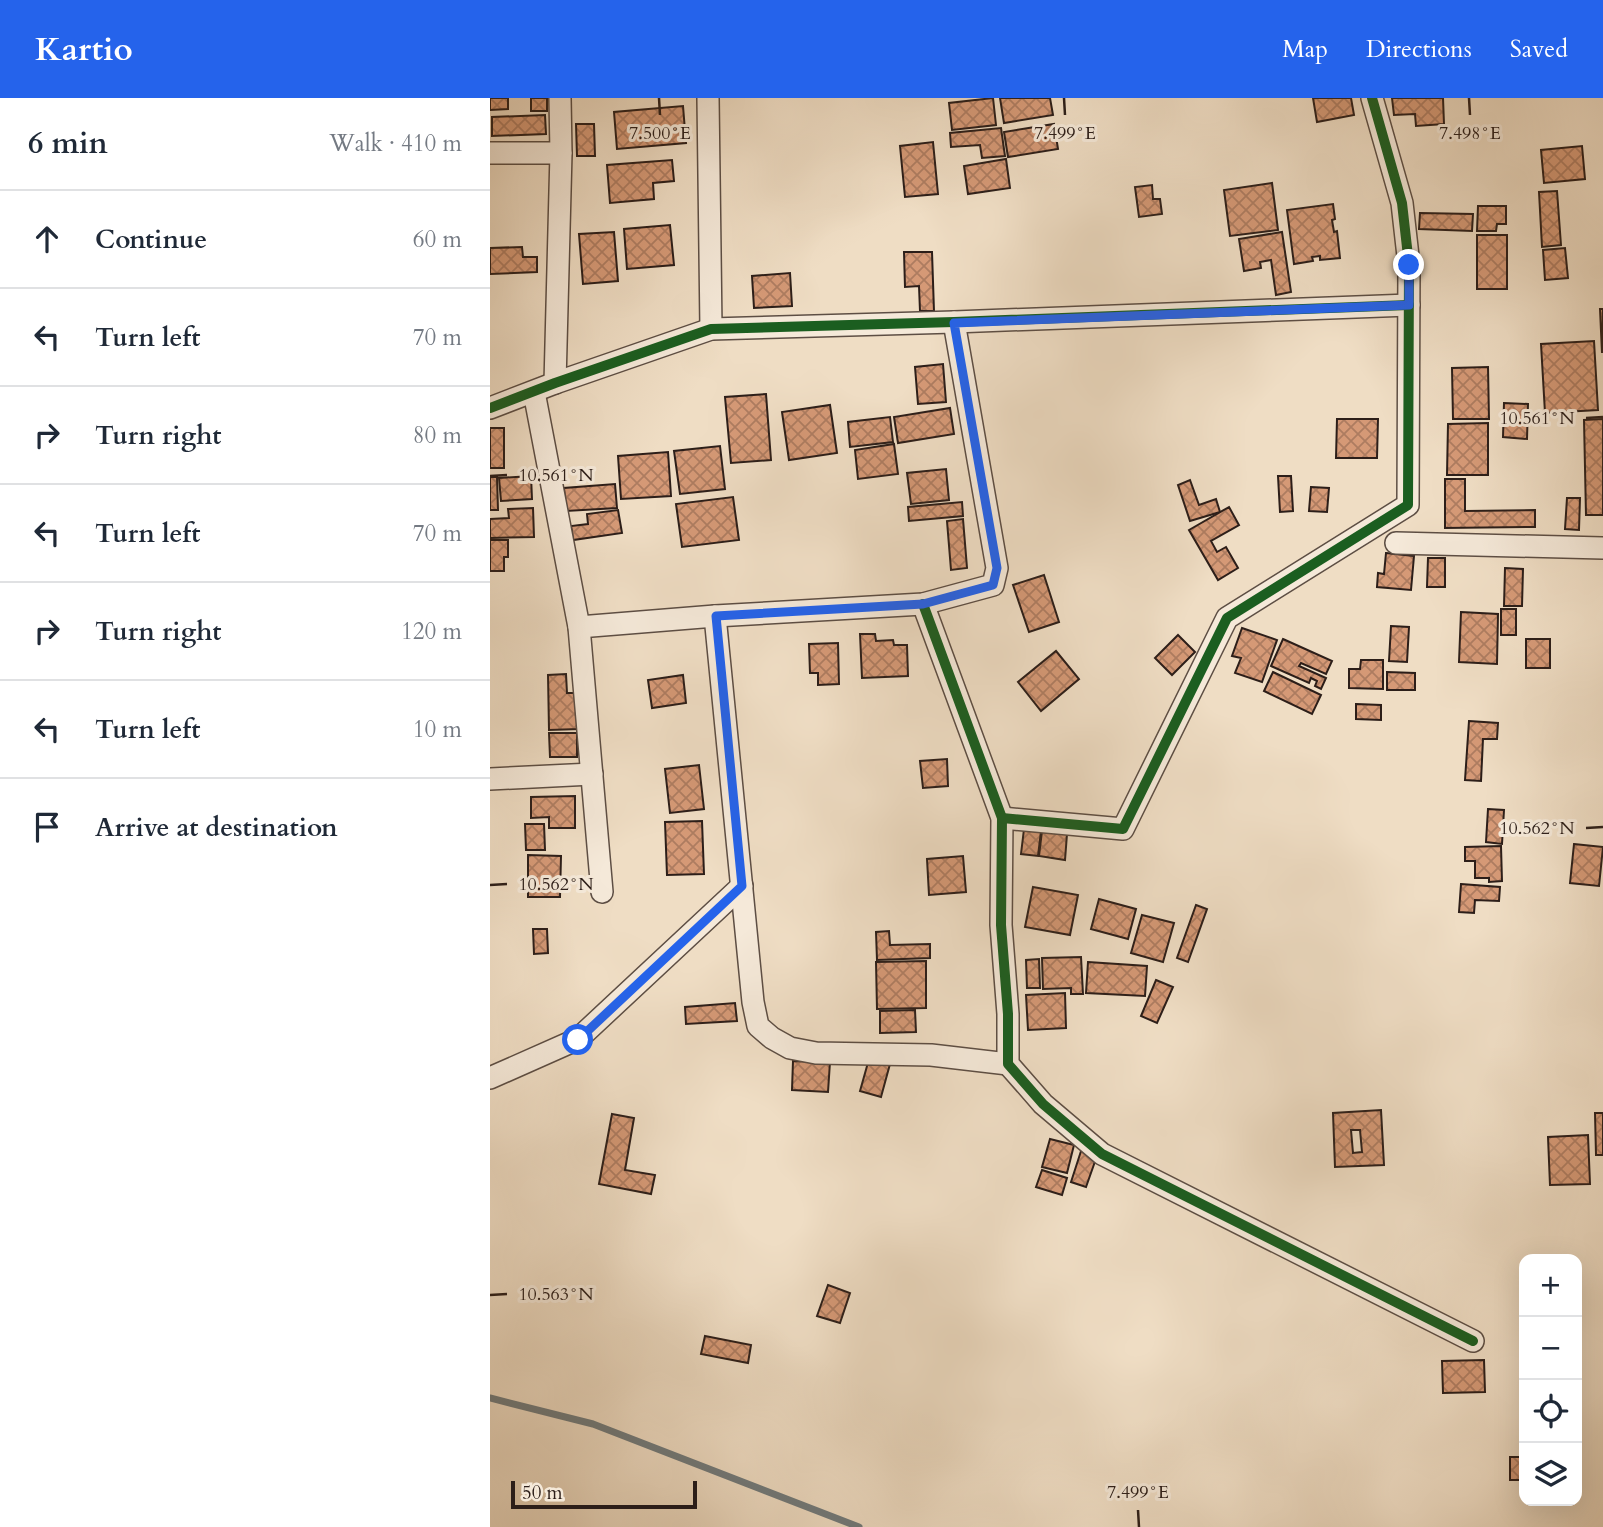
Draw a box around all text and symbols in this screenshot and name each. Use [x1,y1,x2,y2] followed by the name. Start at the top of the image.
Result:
[35,27,133,72] text: Kartio
[1282,33,1328,66] text: Map
[1366,33,1472,66] text: Directions
[1510,33,1568,66] text: Saved
[629,121,691,146] text: 7.500°E
[1034,121,1096,146] text: 7.499°E
[1439,121,1501,146] text: 7.498°E
[28,123,108,164] text: 6 min
[329,128,462,159] text: Walk · 410 m
[28,220,66,258] icon: ahead
[95,222,207,257] text: Continue
[413,224,462,255] text: 60 m
[1393,249,1424,280] route end
[28,318,66,356] icon: left
[95,320,200,355] text: Turn left
[413,322,462,353] text: 70 m
[1499,406,1575,431] text: 10.561°N
[28,416,66,454] icon: right
[95,418,222,453] text: Turn right
[413,420,462,451] text: 80 m
[518,463,594,488] text: 10.561°N
[28,514,66,552] icon: left
[95,516,200,551] text: Turn left
[413,518,462,549] text: 70 m
[28,612,66,650] icon: right
[95,614,222,649] text: Turn right
[401,616,462,647] text: 120 m
[28,710,66,748] icon: left
[95,712,200,747] text: Turn left
[413,714,462,745] text: 10 m
[28,808,66,846] icon: arrive
[95,810,338,845] text: Arrive at destination
[1499,816,1575,841] text: 10.562°N
[518,872,594,897] text: 10.562°N
[562,1024,593,1055] route start
[1519,1254,1582,1506] map controls
[1519,1254,1582,1317] button: +
[518,1282,594,1307] text: 10.563°N
[1519,1317,1582,1380] button: −
[1519,1380,1582,1443] button: locate
[1519,1443,1582,1506] button: layers
[511,1478,696,1510] scale bar
[522,1480,563,1506] text: 50 m
[1107,1480,1169,1505] text: 7.499°E

